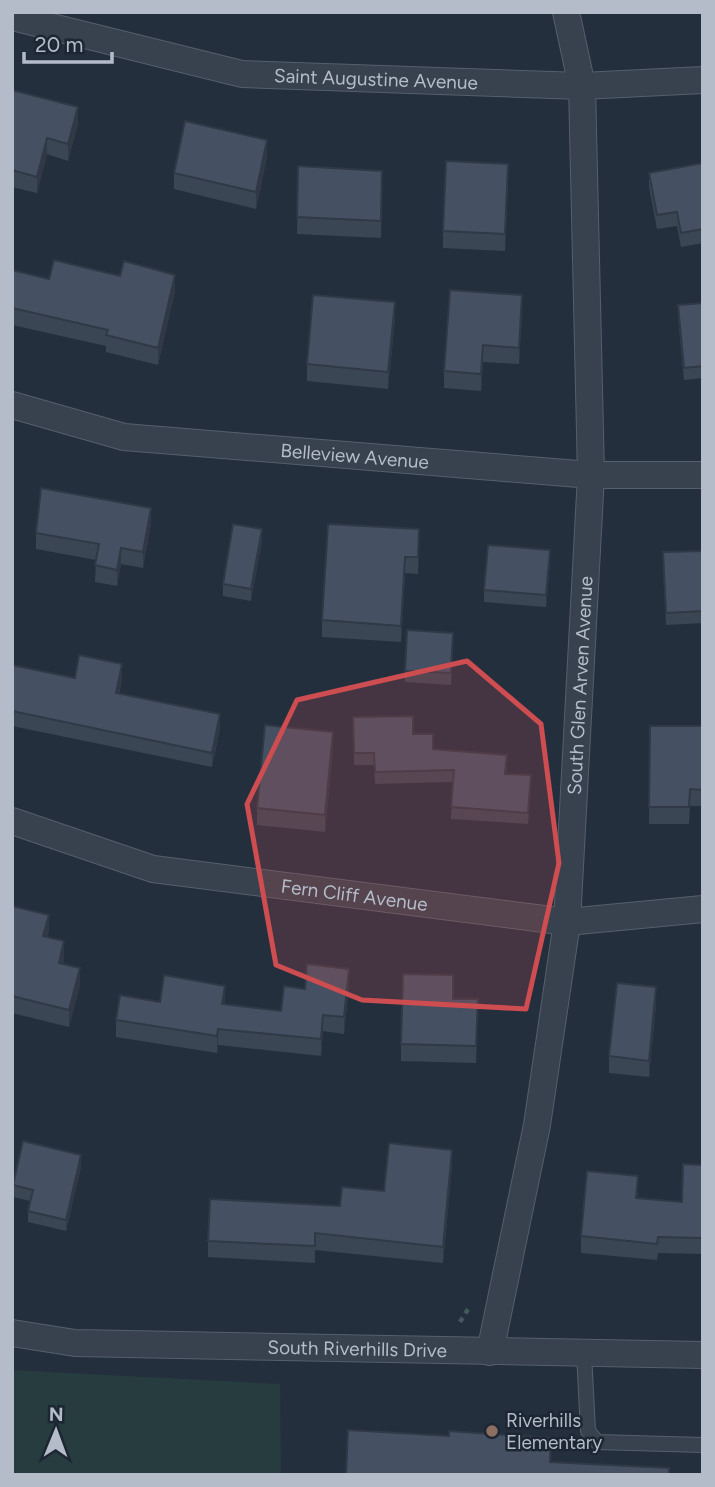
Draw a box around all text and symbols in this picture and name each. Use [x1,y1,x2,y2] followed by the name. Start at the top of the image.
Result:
[24,21,112,65] scale bar
[35,32,83,57] text: 20 m
[274,64,478,94] street label: Saint Augustine Avenue
[280,438,430,473] street label: Belleview Avenue
[562,575,597,795] street label: South Glen Arven Avenue
[280,874,429,916] street label: Fern Cliff Avenue
[267,1335,447,1362] street label: South Riverhills Drive
[21,1396,91,1466] north arrow
[49,1403,64,1426] text: N
[506,1409,602,1454] place label: Riverhills Elementary
[484,1423,500,1439] marker: Riverhills Elementary

